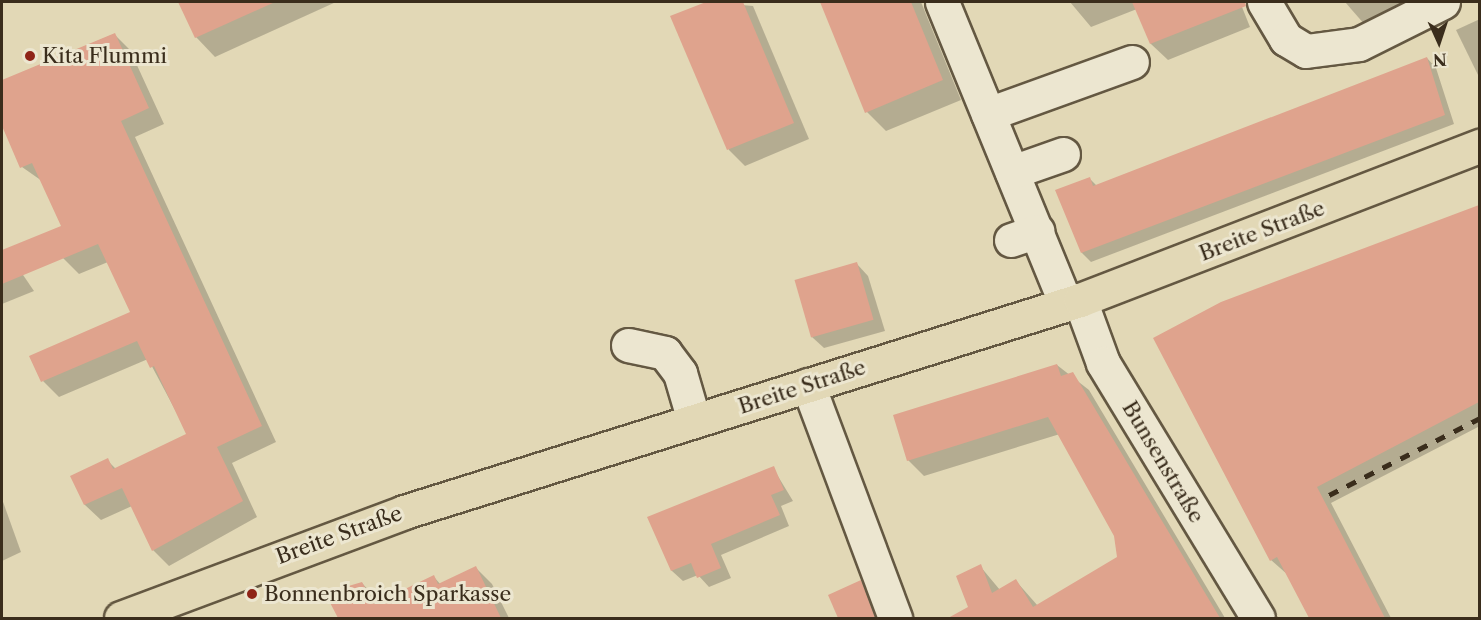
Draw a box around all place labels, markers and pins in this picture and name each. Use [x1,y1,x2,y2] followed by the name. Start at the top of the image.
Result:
[42,43,167,69] place label: Kita Flummi
[23,49,37,63] marker: Kita Flummi
[264,581,511,607] place label: Bonnenbroich Sparkasse
[245,587,259,601] marker: Bonnenbroich Sparkasse

